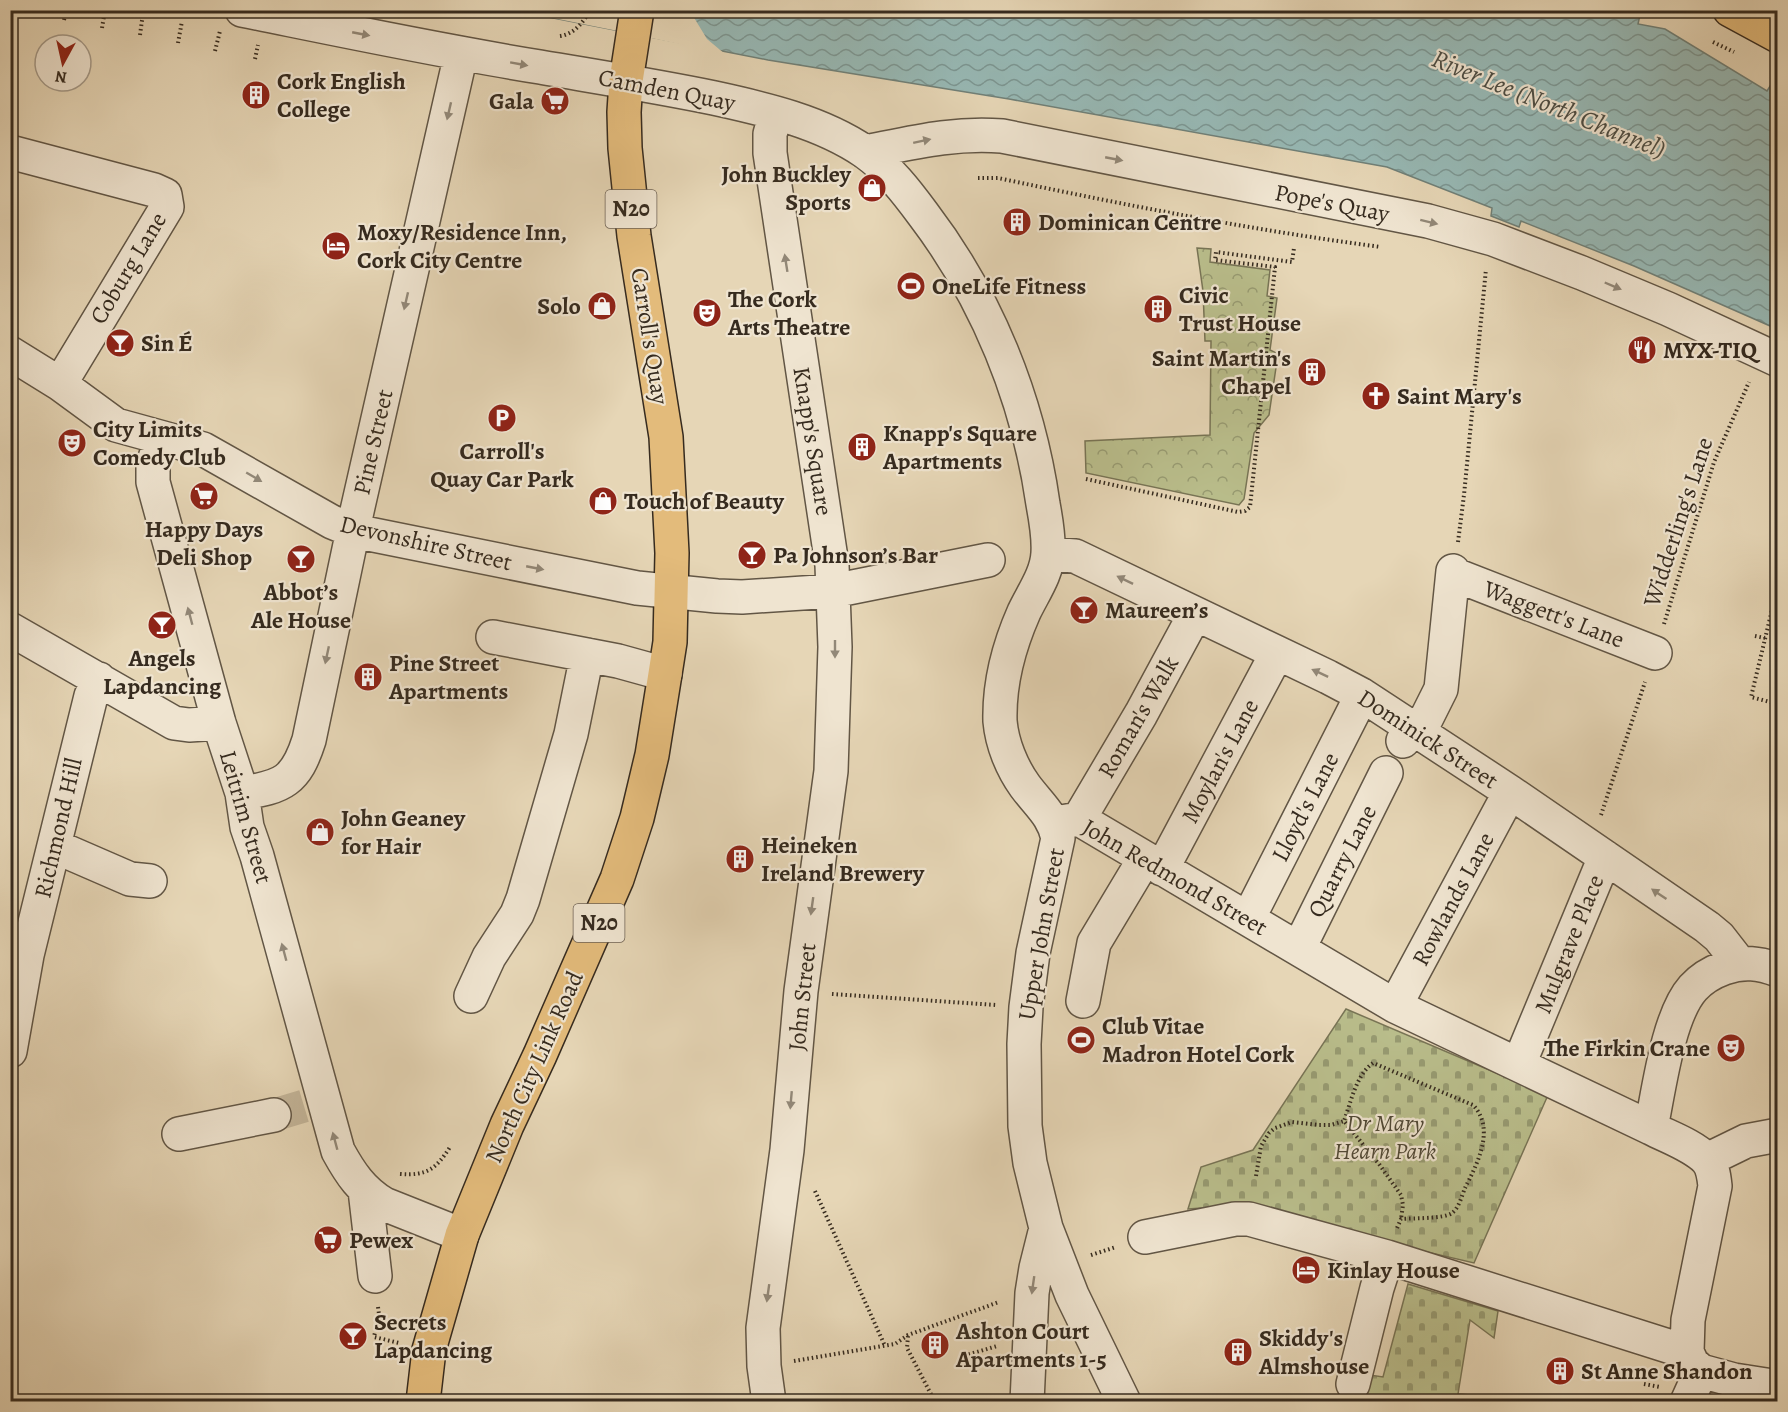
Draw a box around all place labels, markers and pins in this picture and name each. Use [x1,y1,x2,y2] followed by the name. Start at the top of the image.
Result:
[277,65,406,125] place label: Cork English College
[240,79,272,111] building icon: Cork English College
[489,85,534,117] place label: Gala
[539,85,571,117] supermarket icon: Gala
[721,158,852,218] place label: John Buckley Sports
[856,172,888,204] shop icon: John Buckley Sports
[1001,206,1033,238] building icon: Dominican Centre
[1038,206,1222,238] place label: Dominican Centre
[357,216,567,276] place label: Moxy/Residence Inn, Cork City Centre
[320,230,352,262] hotel icon: Moxy/Residence Inn, Cork City Centre
[895,270,927,302] sports icon: OneLife Fitness
[932,270,1086,302] place label: OneLife Fitness
[1179,279,1301,339] place label: Civic Trust House
[727,283,850,343] place label: The Cork Arts Theatre
[537,290,581,322] place label: Solo
[586,290,618,322] shop icon: Solo
[1142,293,1174,325] building icon: Civic Trust House
[691,297,723,329] theatre icon: The Cork Arts Theatre
[104,327,136,359] bar icon: Sin É
[141,327,193,359] place label: Sin É
[1626,334,1658,366] restaurant icon: MYX-TIQ
[1663,334,1761,366] place label: MYX-TIQ
[1152,342,1292,402] place label: Saint Martin's Chapel
[1296,356,1328,388] building icon: Saint Martin's Chapel
[1360,380,1392,412] church icon: Saint Mary's
[1397,380,1522,412] place label: Saint Mary's
[486,402,518,434] parking icon: Carroll's Quay Car Park
[93,413,226,473] place label: City Limits Comedy Club
[882,417,1037,477] place label: Knapp's Square Apartments
[56,427,88,459] theatre icon: City Limits Comedy Club
[846,431,878,463] building icon: Knapp's Square Apartments
[430,435,574,495] place label: Carroll's Quay Car Park
[188,480,220,512] supermarket icon: Happy Days Deli Shop
[587,485,619,517] shop icon: Touch of Beauty
[624,485,785,517] place label: Touch of Beauty
[145,513,263,573] place label: Happy Days Deli Shop
[736,539,768,571] bar icon: Pa Johnson’s Bar
[773,539,938,571] place label: Pa Johnson’s Bar
[285,543,317,575] bar icon: Abbot’s Ale House
[250,576,351,636] place label: Abbot’s Ale House
[1068,594,1100,626] bar icon: Maureen’s
[1105,594,1209,626] place label: Maureen’s
[146,609,178,641] bar icon: Angels Lapdancing
[103,642,222,702] place label: Angels Lapdancing
[388,647,508,707] place label: Pine Street Apartments
[352,661,384,693] building icon: Pine Street Apartments
[341,802,466,862] place label: John Geaney for Hair
[304,816,336,848] shop icon: John Geaney for Hair
[761,829,925,889] place label: Heineken Ireland Brewery
[724,843,756,875] building icon: Heineken Ireland Brewery
[1102,1010,1295,1070] place label: Club Vitae Madron Hotel Cork
[1065,1024,1097,1056] sports icon: Club Vitae Madron Hotel Cork
[1544,1032,1710,1064] place label: The Firkin Crane
[1715,1032,1747,1064] theatre icon: The Firkin Crane
[312,1224,344,1256] supermarket icon: Pewex
[349,1224,413,1256] place label: Pewex
[1290,1254,1322,1286] hotel icon: Kinlay House
[1327,1254,1460,1286] place label: Kinlay House
[374,1306,493,1366] place label: Secrets Lapdancing
[955,1315,1107,1375] place label: Ashton Court Apartments 1-5
[337,1320,369,1352] bar icon: Secrets Lapdancing
[1258,1322,1369,1382] place label: Skiddy's Almshouse
[919,1329,951,1361] building icon: Ashton Court Apartments 1-5
[1222,1336,1254,1368] building icon: Skiddy's Almshouse
[1544,1355,1576,1387] building icon: St Anne Shandon
[1581,1355,1753,1387] place label: St Anne Shandon

